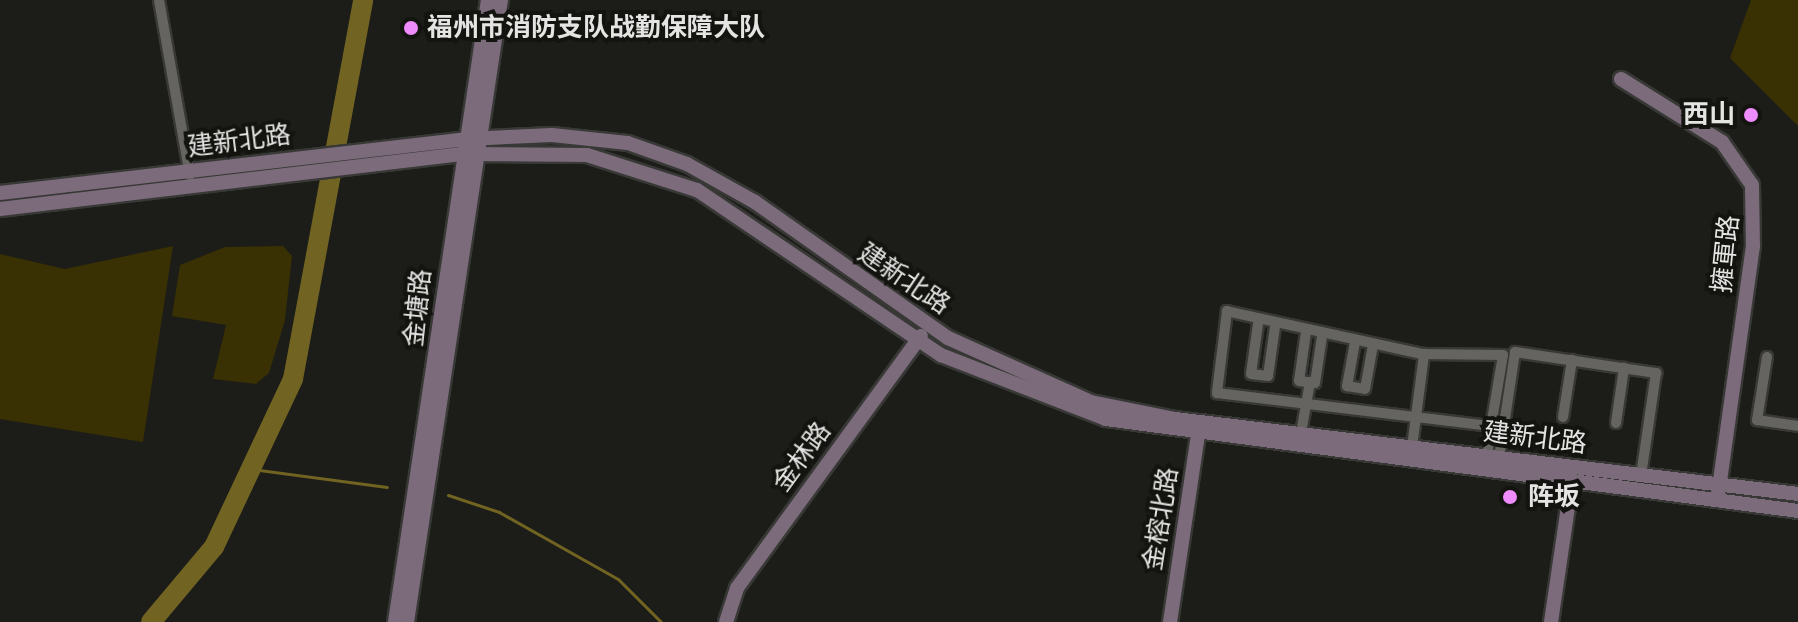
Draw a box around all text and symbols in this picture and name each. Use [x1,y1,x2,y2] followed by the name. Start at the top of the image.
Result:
[427,12,765,44] place label: 福州市消防支队战勤保障大队
[402,19,420,37] marker: 福州市消防支队战勤保障大队
[1683,99,1735,131] place label: 西山
[1742,106,1760,124] marker: 西山
[185,119,293,163] street label: 建新北路
[1706,214,1746,294] street label: 擁軍路
[852,237,956,321] street label: 建新北路
[398,268,438,348] street label: 金塘路
[766,416,838,498] street label: 金林路
[1481,416,1589,460] street label: 建新北路
[1137,465,1185,573] street label: 金榕北路
[1528,481,1580,513] place label: 阵坂
[1499,486,1521,508] marker: 阵坂

